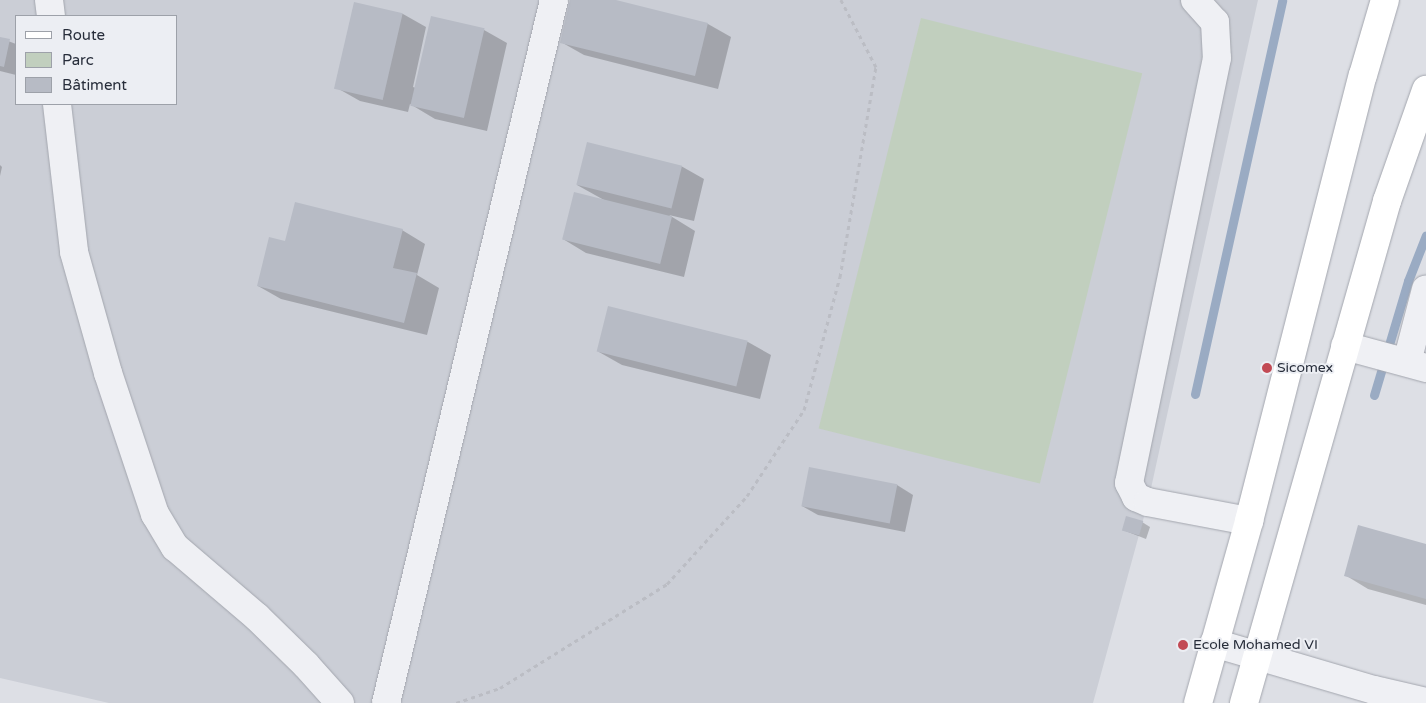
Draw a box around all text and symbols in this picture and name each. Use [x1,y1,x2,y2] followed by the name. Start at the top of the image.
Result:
[15,15,178,105] legend
[62,26,105,44] text: Route
[62,51,94,69] text: Parc
[62,76,127,94] text: Bâtiment
[1277,360,1333,376] place label: Sicomex
[1261,362,1273,374] marker: Sicomex
[1193,637,1318,653] place label: Ecole Mohamed VI
[1177,639,1189,651] marker: Ecole Mohamed VI

